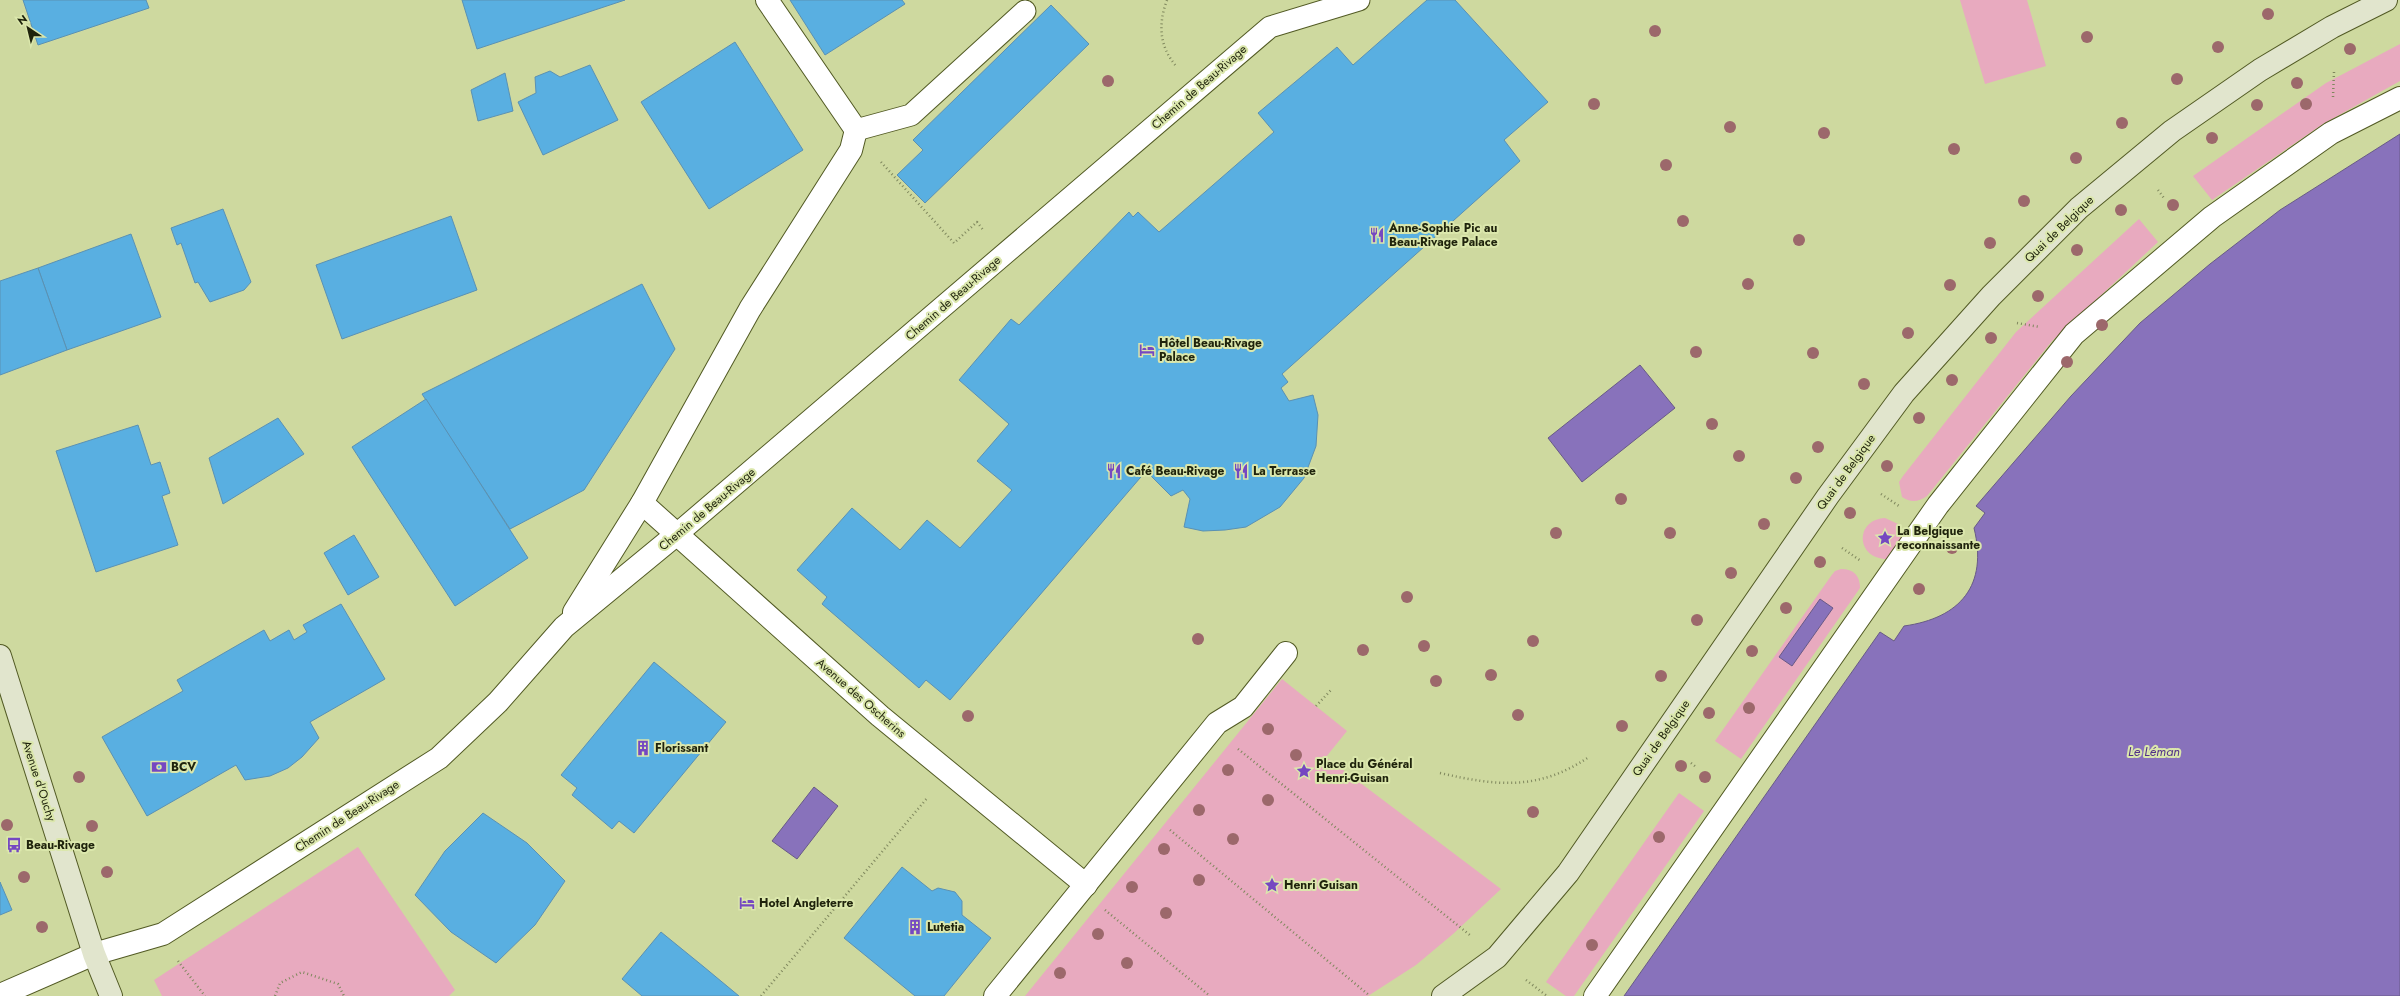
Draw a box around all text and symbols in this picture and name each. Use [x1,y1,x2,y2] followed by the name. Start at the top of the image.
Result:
[8,8,48,48] north arrow
[14,11,30,29] text: N
[1147,40,1251,134] street label: Chemin de Beau-Rivage
[2020,191,2098,267] street label: Quai de Belgique
[1388,219,1498,251] place label: Anne-Sophie Pic au Beau-Rivage Palace
[1368,226,1386,244] restaurant icon: Anne-Sophie Pic au Beau-Rivage Palace
[901,251,1005,345] street label: Chemin de Beau-Rivage
[1159,334,1262,366] place label: Hôtel Beau-Rivage Palace
[1138,341,1156,359] hotel icon: Hôtel Beau-Rivage Palace
[1812,430,1880,514] street label: Quai de Belgique
[1105,462,1123,480] restaurant icon: Café Beau-Rivage
[1126,462,1225,480] place label: Café Beau-Rivage
[1232,462,1250,480] restaurant icon: La Terrasse
[1253,462,1316,480] place label: La Terrasse
[655,463,759,555] street label: Chemin de Beau-Rivage
[1897,522,1980,554] place label: La Belgique reconnaissante
[1876,529,1894,547] place icon: La Belgique reconnaissante
[812,654,910,742] street label: Avenue des Oscherins
[1628,696,1694,780] street label: Quai de Belgique
[17,738,61,824] street label: Avenue d'Ouchy
[634,739,652,757] building icon: Florissant
[655,739,709,757] place label: Florissant
[2128,742,2180,761] water label: Le Léman
[1316,755,1413,787] place label: Place du Général Henri-Guisan
[150,758,168,776] bank icon: BCV
[171,758,196,776] place label: BCV
[1295,762,1313,780] place icon: Place du Général Henri-Guisan
[291,775,403,857] street label: Chemin de Beau-Rivage
[5,836,23,854] bus stop icon: Beau-Rivage
[26,836,95,854] place label: Beau-Rivage
[1263,876,1281,894] place icon: Henri Guisan
[1284,876,1358,894] place label: Henri Guisan
[738,894,756,912] hotel icon: Hotel Angleterre
[759,894,854,912] place label: Hotel Angleterre
[906,918,924,936] building icon: Lutetia
[927,918,964,936] place label: Lutetia

